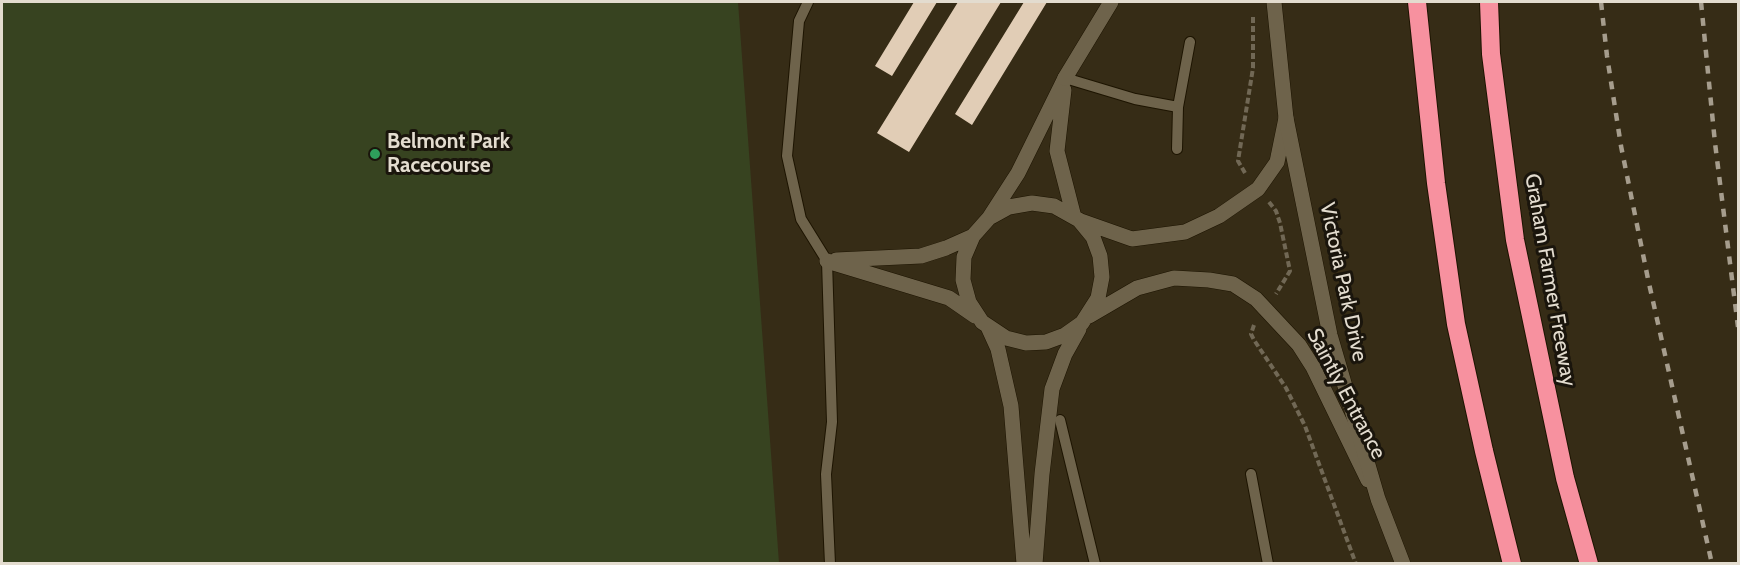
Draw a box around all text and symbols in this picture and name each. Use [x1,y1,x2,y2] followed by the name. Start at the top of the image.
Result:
[387,129,510,179] place label: Belmont Park Racecourse
[368,147,382,161] marker: Belmont Park Racecourse
[1519,172,1581,388] street label: Graham Farmer Freeway
[1314,200,1372,364] street label: Victoria Park Drive
[1301,324,1391,464] street label: Saintly Entrance

